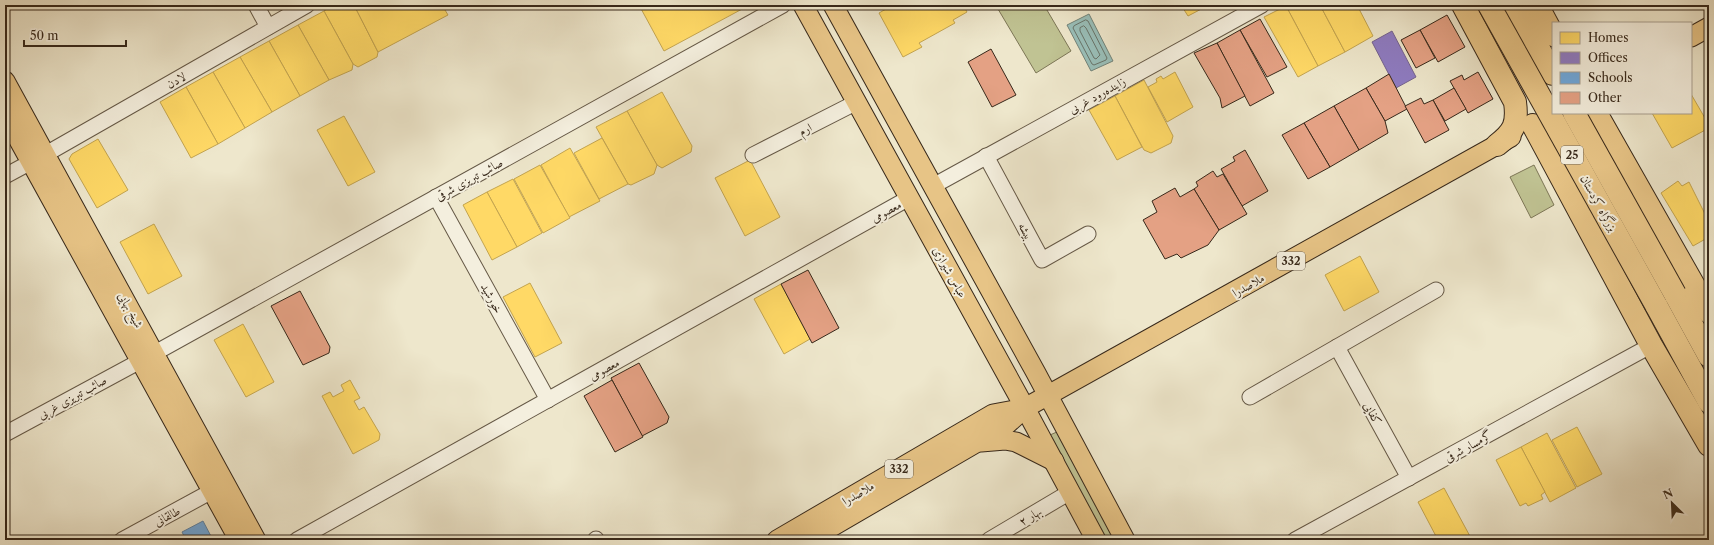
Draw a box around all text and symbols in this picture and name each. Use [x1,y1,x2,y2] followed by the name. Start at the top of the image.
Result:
[24,22,126,48] scale bar
[1552,22,1692,114] legend
[30,28,59,43] text: 50 m
[1588,30,1628,45] text: Homes
[1588,50,1628,65] text: Offices
[164,68,189,91] street label: لادن
[1588,70,1633,85] text: Schools
[1066,73,1129,118] street label: زاینده‌رود غربی
[1588,90,1622,105] text: Other
[796,119,816,142] street label: ارم
[1561,146,1583,164] road number: 25
[433,154,506,204] street label: صائب تبریزی شرقی
[1576,172,1621,234] street label: بزرگراه کردستان
[868,197,904,226] street label: معصومی
[1015,220,1037,242] street label: بیشه
[929,244,970,301] street label: عباس شیرازی
[1277,252,1305,270] road number: 332
[1229,270,1267,300] street label: ملاصدرا
[477,280,506,316] street label: خورشید
[112,290,147,333] street label: شیخ بهایی
[586,355,622,384] street label: معصومی
[35,372,110,424] street label: صائب تبریزی غربی
[1360,399,1385,428] street label: کفایی
[1442,427,1495,466] street label: گرمسار شرقی
[885,460,913,478] road number: 332
[839,478,877,508] street label: ملاصدرا
[1652,483,1692,523] north arrow
[1661,485,1676,502] text: N
[151,503,183,529] street label: طالقانی
[1016,503,1045,530] street label: بهار ۲

